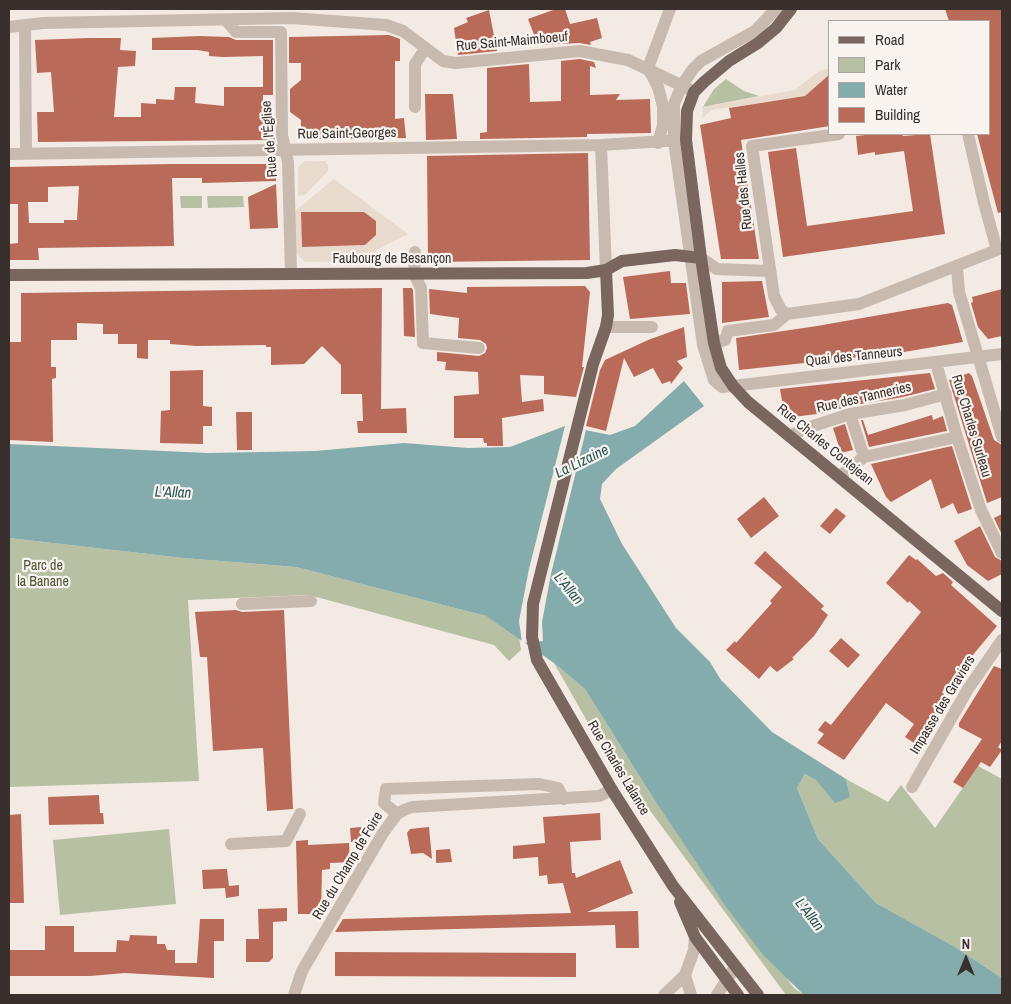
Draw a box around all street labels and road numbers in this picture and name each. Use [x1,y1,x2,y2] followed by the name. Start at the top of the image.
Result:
[455,29,569,55] street label: Rue Saint-Maimboeuf
[258,100,282,178] street label: Rue de l'Église
[297,125,397,143] street label: Rue Saint-Georges
[732,151,756,231] street label: Rue des Halles
[333,251,451,267] street label: Faubourg de Besançon
[805,344,903,370] street label: Quai des Tanneurs
[947,373,995,479] street label: Rue Charles Surleau
[815,379,913,417] street label: Rue des Tanneries
[773,401,877,489] street label: Rue Charles Contejean
[907,653,979,757] street label: Impasse des Graviers
[583,718,653,818] street label: Rue Charles Lalance
[309,809,387,923] street label: Rue du Champ de Foire

